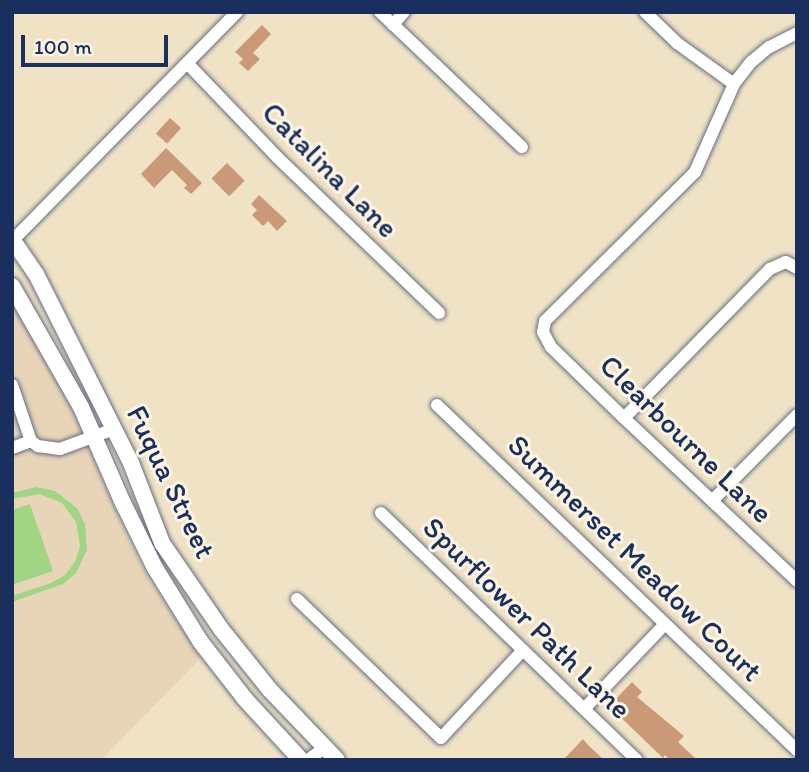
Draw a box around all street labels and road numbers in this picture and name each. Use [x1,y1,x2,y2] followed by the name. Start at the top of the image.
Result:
[254,94,406,246] street label: Catalina Lane
[592,347,780,531] street label: Clearbourne Lane
[119,400,223,564] street label: Fuqua Street
[500,427,770,689] street label: Summerset Meadow Court
[415,509,639,727] street label: Spurflower Path Lane

